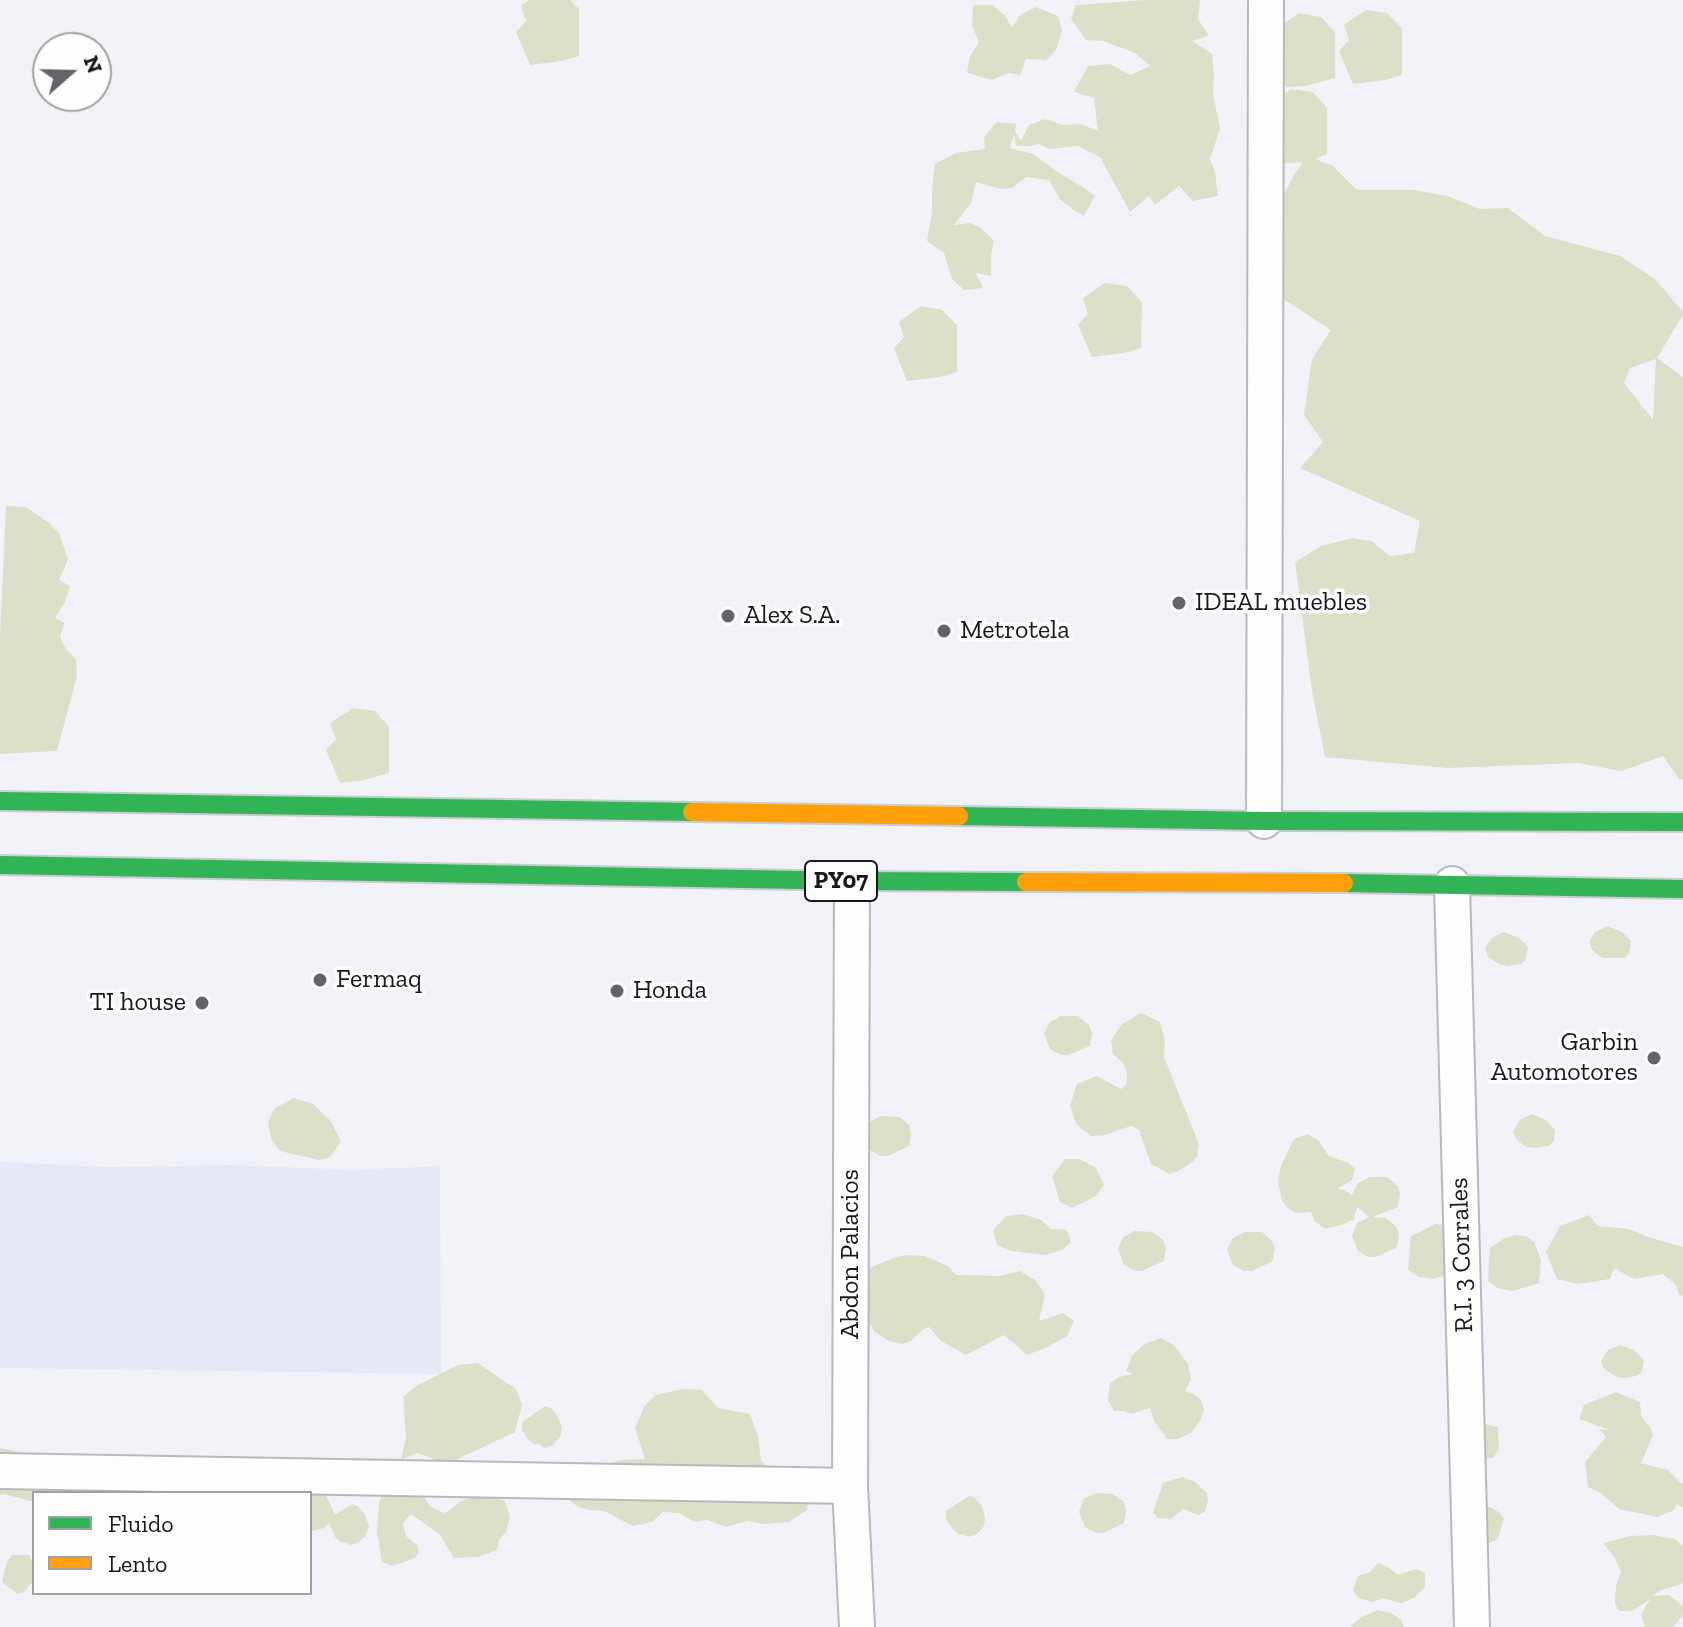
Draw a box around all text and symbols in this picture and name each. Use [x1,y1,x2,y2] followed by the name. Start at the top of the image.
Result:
[32,32,112,112] north arrow
[78,52,109,77] text: N
[1195,587,1367,619] place label: IDEAL muebles
[1170,594,1188,612] marker: IDEAL muebles
[744,600,840,632] place label: Alex S.A.
[719,607,737,625] marker: Alex S.A.
[960,615,1070,647] place label: Metrotela
[935,622,953,640] marker: Metrotela
[805,861,877,901] road number: PY07
[336,964,422,996] place label: Fermaq
[311,971,329,989] marker: Fermaq
[633,975,707,1007] place label: Honda
[608,982,626,1000] marker: Honda
[90,987,186,1019] place label: TI house
[193,994,211,1012] marker: TI house
[1491,1027,1638,1088] place label: Garbin Automotores
[1645,1049,1663,1067] marker: Garbin Automotores
[835,1169,867,1339] street label: Abdon Palacios
[1444,1177,1480,1333] street label: R.I. 3 Corrales
[32,1491,312,1595] legend
[108,1509,173,1538] text: Fluido
[108,1549,167,1578] text: Lento

